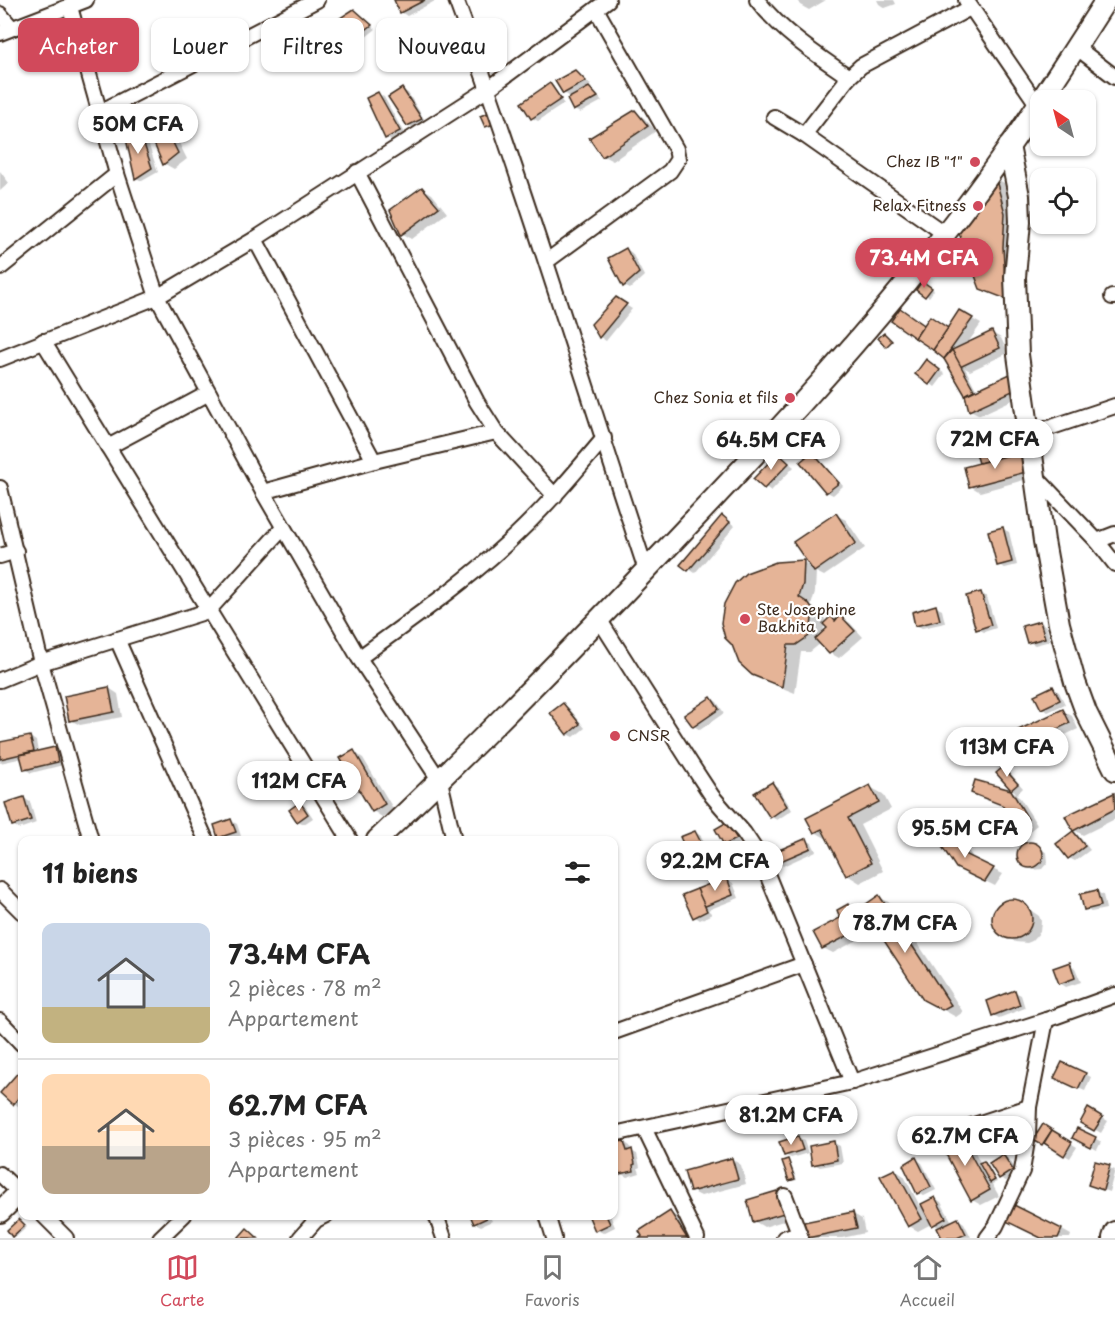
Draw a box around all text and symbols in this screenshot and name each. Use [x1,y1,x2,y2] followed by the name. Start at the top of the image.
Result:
[18,18,139,72] chip: Acheter
[151,18,249,72] chip: Louer
[261,18,364,72] chip: Filtres
[376,18,507,72] chip: Nouveau
[1030,90,1096,156] north arrow
[1030,90,1096,234] map controls
[83,104,193,155] pin: 50M CFA
[92,108,184,138] text: 50M CFA
[886,149,963,172] place label: Chez IB "1"
[968,155,982,169] marker: Chez IB "1"
[1030,168,1096,234] button: locate
[873,193,966,216] place label: Relax Fitness
[971,199,985,213] marker: Relax Fitness
[855,238,993,289] pin: 73.4M CFA
[869,242,979,272] text: 73.4M CFA
[654,385,778,408] place label: Chez Sonia et fils
[783,391,797,405] marker: Chez Sonia et fils
[940,419,1050,470] pin: 72M CFA
[702,420,840,471] pin: 64.5M CFA
[950,423,1040,453] text: 72M CFA
[716,424,826,454] text: 64.5M CFA
[757,597,856,637] place label: Ste Josephine Bakhita
[738,612,752,626] marker: Ste Josephine Bakhita
[627,723,670,746] place label: CNSR
[945,727,1069,778] pin: 113M CFA
[608,729,622,743] marker: CNSR
[960,731,1054,761] text: 113M CFA
[237,761,361,812] pin: 112M CFA
[251,765,347,795] text: 112M CFA
[896,808,1034,859] pin: 95.5M CFA
[911,812,1019,842] text: 95.5M CFA
[646,841,784,892] pin: 92.2M CFA
[660,845,770,875] text: 92.2M CFA
[42,853,138,892] text: 11 biens
[561,856,594,889] icon: filters
[836,903,974,954] pin: 78.7M CFA
[852,907,958,937] text: 78.7M CFA
[228,934,371,973] text: 73.4M CFA
[90,947,162,1019] icon: home
[228,973,381,1003] text: 2 pièces · 78 m²
[228,1003,358,1033] text: Appartement
[228,1085,368,1124] text: 62.7M CFA
[722,1095,860,1146] pin: 81.2M CFA
[90,1098,162,1170] icon: home
[739,1099,843,1129] text: 81.2M CFA
[896,1116,1034,1167] pin: 62.7M CFA
[911,1120,1019,1150] text: 62.7M CFA
[228,1124,382,1154] text: 3 pièces · 95 m²
[228,1154,358,1184] text: Appartement
[160,1251,204,1311] tab: Carte
[525,1251,580,1311] tab: Favoris
[900,1251,955,1311] tab: Accueil

